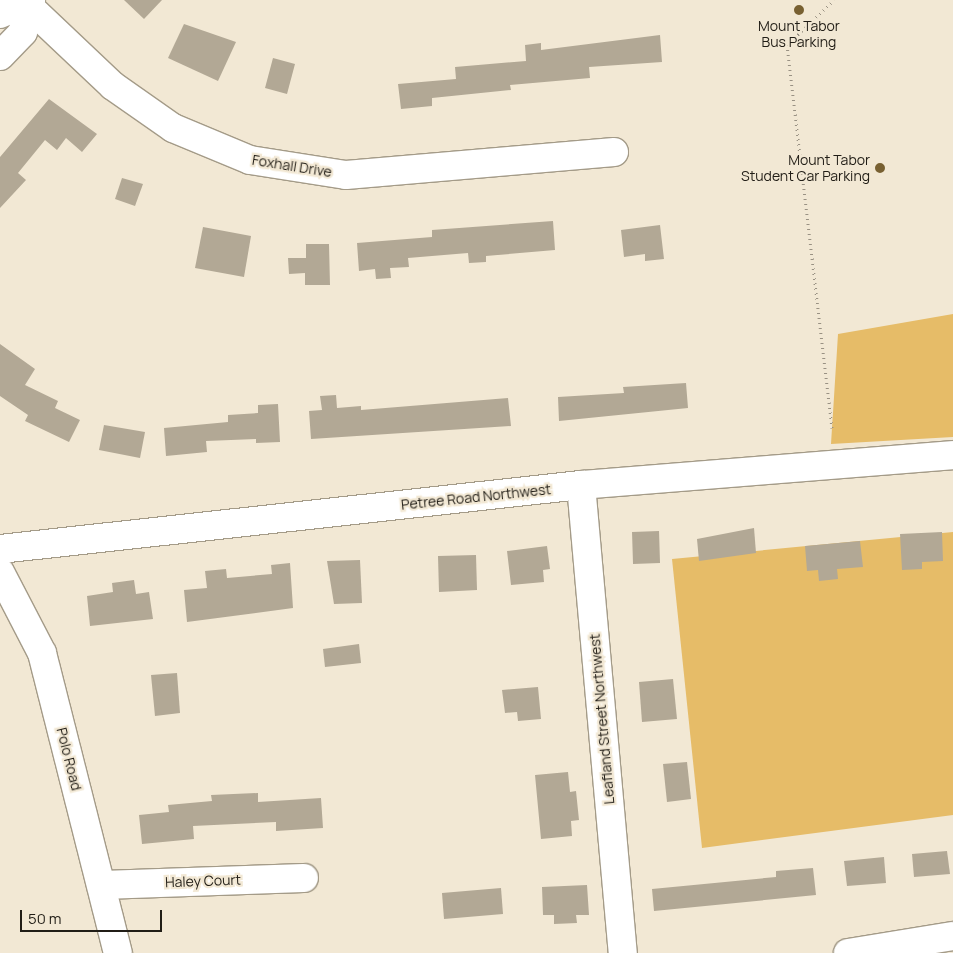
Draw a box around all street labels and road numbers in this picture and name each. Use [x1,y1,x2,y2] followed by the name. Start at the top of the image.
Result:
[251,151,333,181] street label: Foxhall Drive
[400,481,552,513] street label: Petree Road Northwest
[586,633,618,805] street label: Leafland Street Northwest
[53,726,85,792] street label: Polo Road
[165,871,241,891] street label: Haley Court

